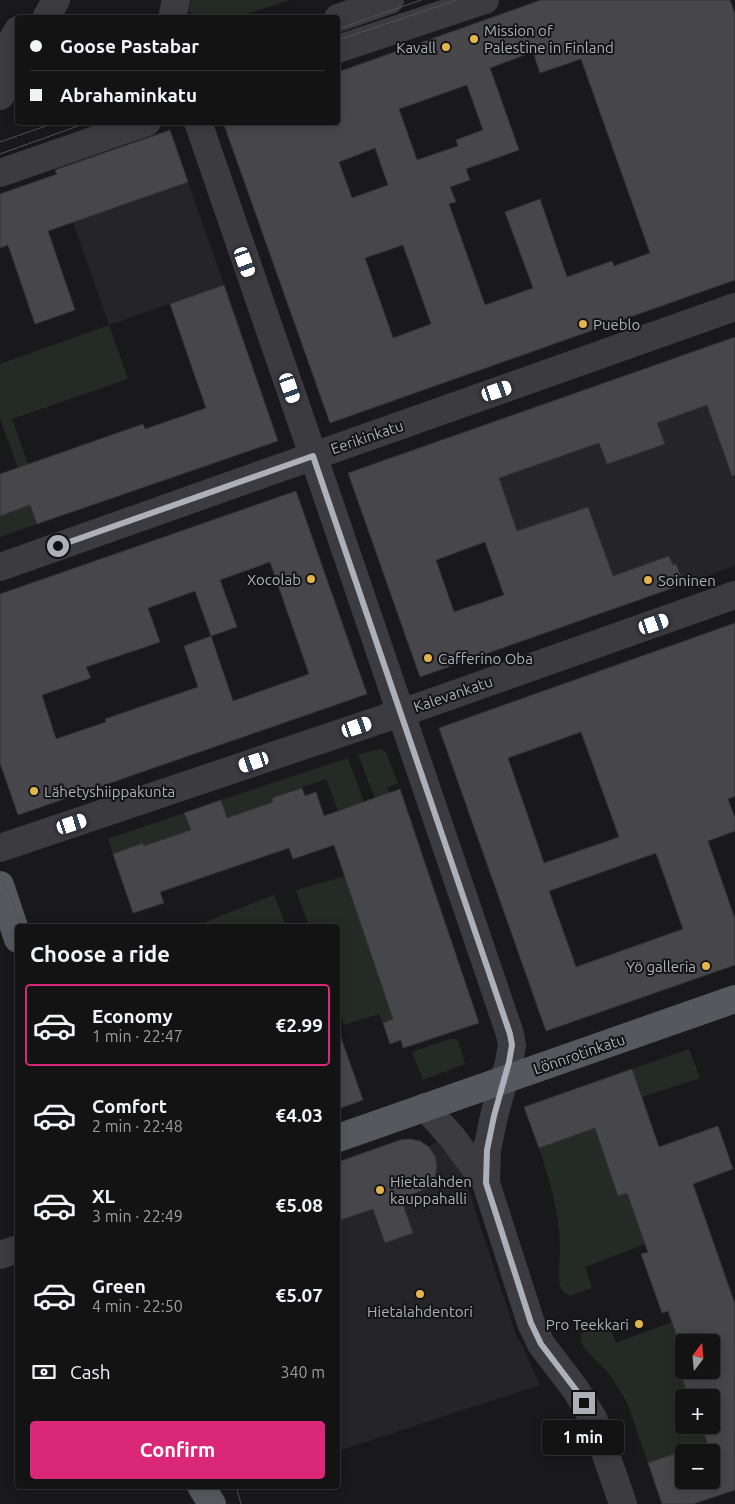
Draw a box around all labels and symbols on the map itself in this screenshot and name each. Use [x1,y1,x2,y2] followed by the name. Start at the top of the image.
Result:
[484,22,614,56] place label: Mission of Palestine in Finland
[468,33,480,45] marker: Mission of Palestine in Finland
[396,39,436,56] place label: Kavall
[440,41,452,53] marker: Kavall
[232,245,257,279] car
[593,316,640,333] place label: Pueblo
[577,318,589,330] marker: Pueblo
[278,371,301,405] car
[480,379,513,403] car
[329,417,405,457] street label: Eerikinkatu
[47,535,69,557] route start
[247,571,301,588] place label: Xocolab
[658,572,716,589] place label: Soininen
[305,573,317,585] marker: Xocolab
[642,574,654,586] marker: Soininen
[637,612,670,636] car
[438,650,533,667] place label: Cafferino Oba
[422,652,434,664] marker: Cafferino Oba
[411,673,495,715] street label: Kalevankatu
[340,715,373,739] car
[237,750,270,774] car
[44,783,175,800] place label: Lähetyshiippakunta
[28,785,40,797] marker: Lähetyshiippakunta
[55,812,88,836] car
[626,958,696,975] place label: Yö galleria
[700,960,712,972] marker: Yö galleria
[531,1030,627,1078] street label: Lönnrotinkatu
[390,1173,472,1207] place label: Hietalahden kauppahalli
[374,1184,386,1196] marker: Hietalahden kauppahalli
[414,1288,426,1300] marker: Hietalahdentori
[367,1303,473,1320] place label: Hietalahdentori
[546,1316,629,1333] place label: Pro Teekkari
[633,1318,645,1330] marker: Pro Teekkari
[675,1334,720,1379] north arrow
[573,1392,595,1414] route end
[543,1420,625,1456] callout: 1 min

